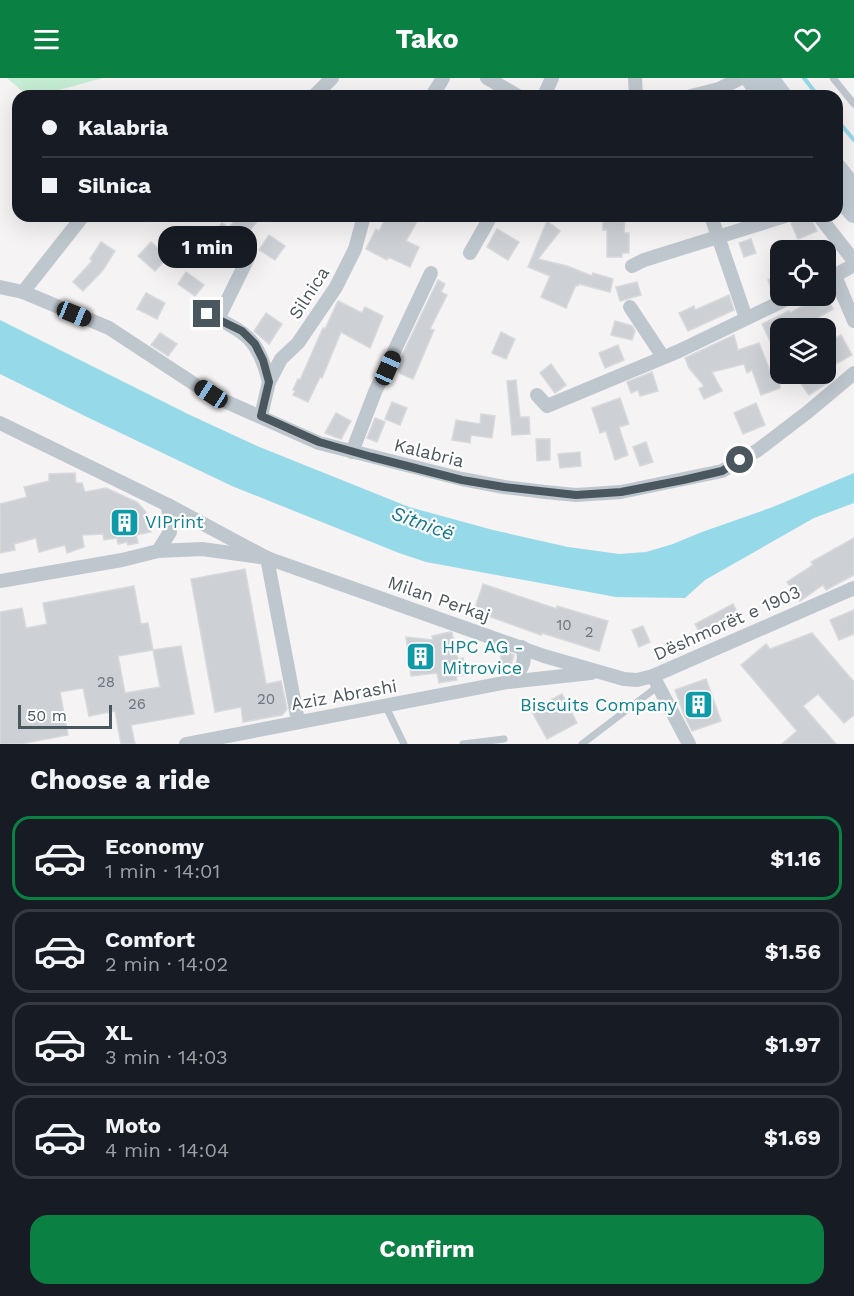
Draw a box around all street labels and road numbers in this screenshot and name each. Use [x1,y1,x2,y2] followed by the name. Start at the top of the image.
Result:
[284,263,333,323] street label: Silnica
[392,434,466,471] street label: Kalabria
[385,571,493,626] street label: Milan Perkaj
[650,581,803,664] street label: Dëshmorët e 1903
[289,675,399,714] street label: Aziz Abrashi

